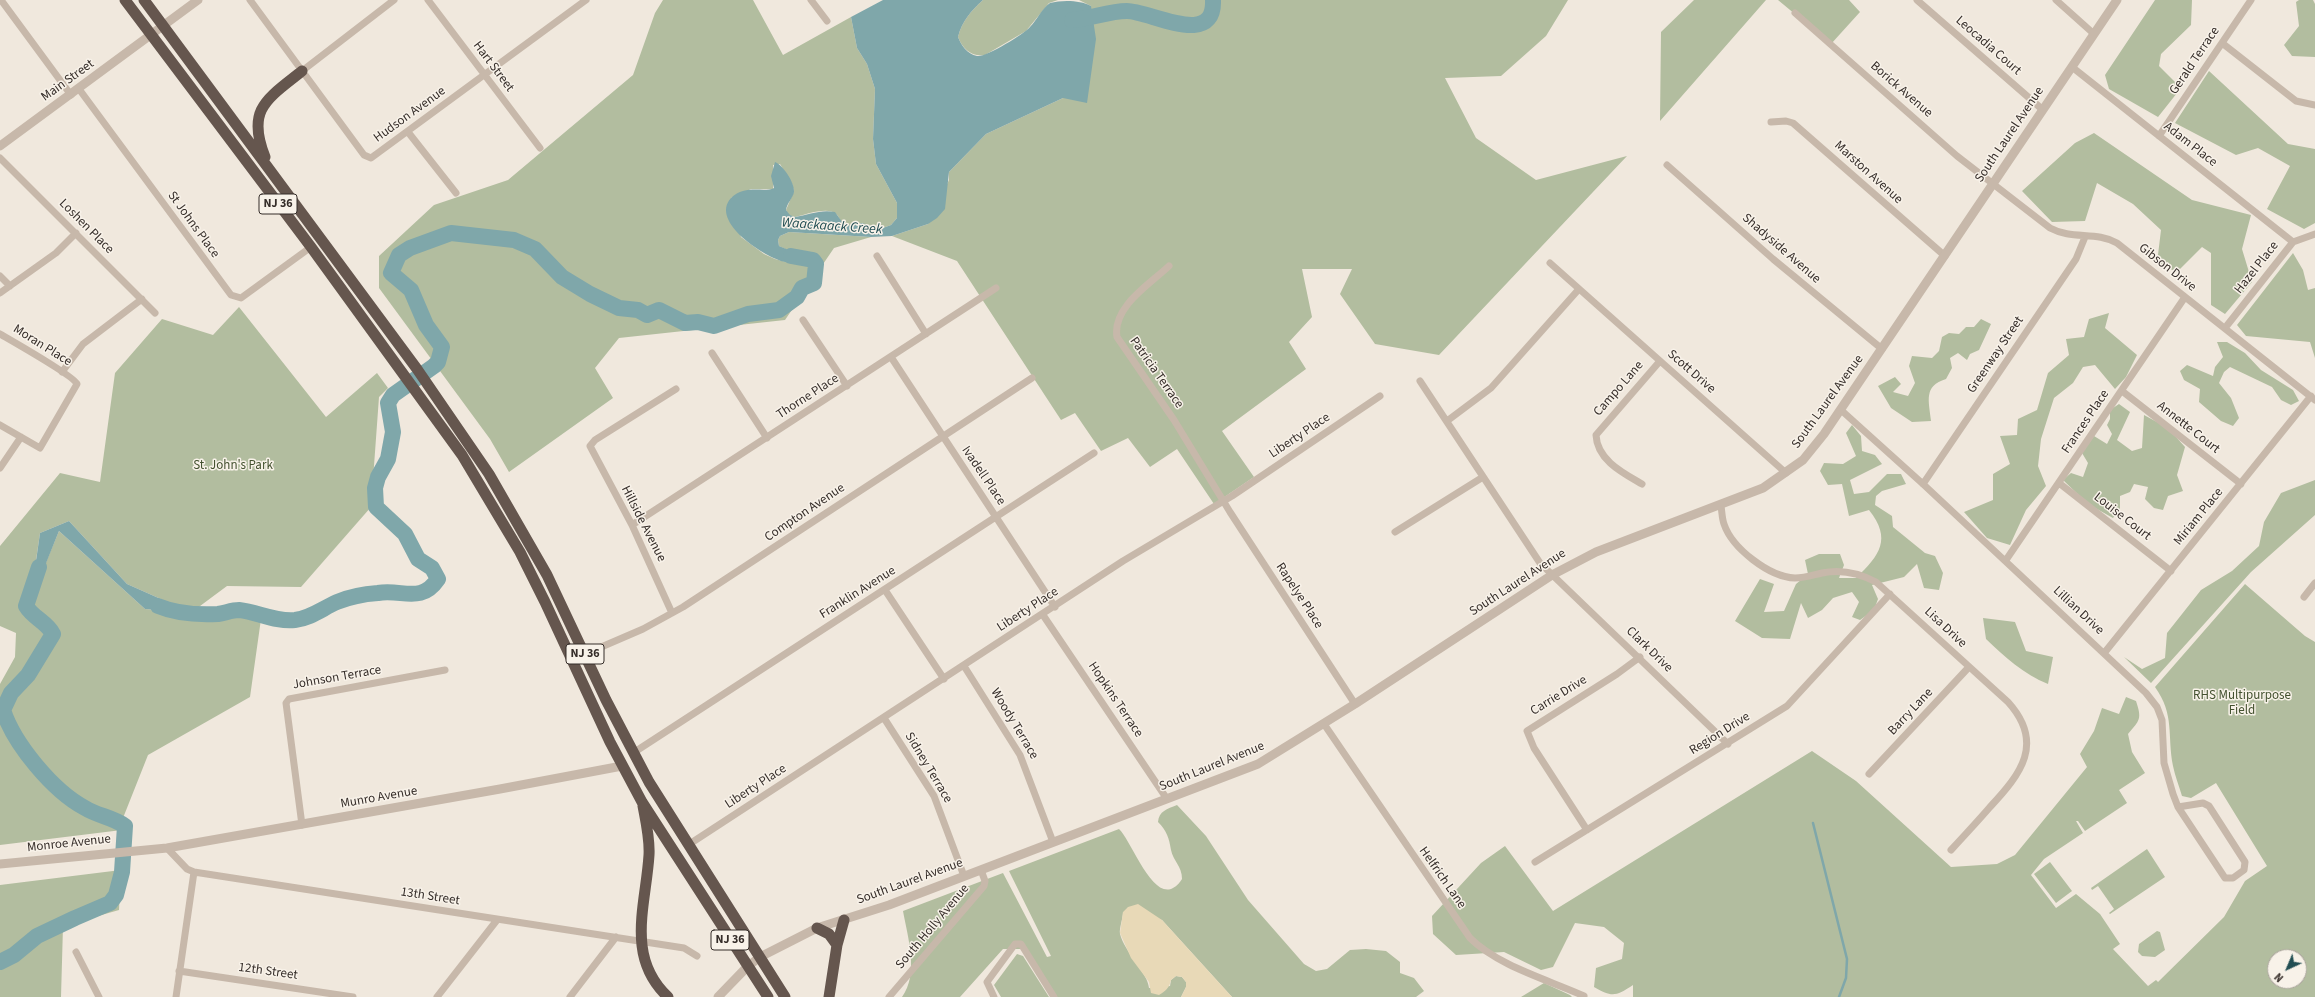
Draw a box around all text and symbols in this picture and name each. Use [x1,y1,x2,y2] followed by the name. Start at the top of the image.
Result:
[1952,13,2024,79] street label: Leocadia Court
[2167,24,2223,98] street label: Gerald Terrace
[469,39,517,95] street label: Hart Street
[39,57,97,105] street label: Main Street
[1867,59,1935,121] street label: Borick Avenue
[371,84,449,146] street label: Hudson Avenue
[1972,84,2048,186] street label: South Laurel Avenue
[2160,119,2220,171] street label: Adam Place
[1831,138,1905,208] street label: Marston Avenue
[164,189,222,261] street label: St Johns Place
[259,194,297,214] road number: NJ 36
[55,196,117,258] street label: Loshen Place
[1739,211,1823,287] street label: Shadyside Avenue
[781,215,883,239] water label: Waackaack Creek
[2232,239,2282,297] street label: Hazel Place
[2135,241,2199,295] street label: Gibson Drive
[1965,314,2027,396] street label: Greenway Street
[10,322,74,370] street label: Moran Place
[1126,334,1186,412] street label: Patricia Terrace
[1664,347,1718,397] street label: Scott Drive
[1789,352,1867,452] street label: South Laurel Avenue
[1591,358,1647,420] street label: Campo Lane
[774,371,842,423] street label: Thorne Place
[2059,387,2113,457] street label: Frances Place
[2153,399,2223,457] street label: Annette Court
[1267,410,1333,462] street label: Liberty Place
[958,443,1008,509] street label: Ivadell Place
[193,458,273,474] park label: St. John's Park
[762,480,848,546] street label: Compton Avenue
[617,483,669,565] street label: Hillside Avenue
[2171,485,2227,549] street label: Miriam Place
[2090,490,2154,544] street label: Louise Court
[1467,546,1569,620] street label: South Laurel Avenue
[1272,560,1326,632] street label: Rapelye Place
[817,563,899,623] street label: Franklin Avenue
[994,584,1062,636] street label: Liberty Place
[2049,584,2107,638] street label: Lillian Drive
[1921,604,1969,652] street label: Lisa Drive
[1622,624,1676,676] street label: Clark Drive
[566,644,604,664] road number: NJ 36
[1084,659,1146,741] street label: Hopkins Terrace
[292,663,382,693] street label: Johnson Terrace
[1528,673,1590,719] street label: Carrie Drive
[1885,685,1937,739] street label: Barry Lane
[987,686,1041,762] street label: Woody Terrace
[2193,688,2291,719] park label: RHS Multipurpose Field
[1687,709,1753,759] street label: Region Drive
[901,730,955,806] street label: Sidney Terrace
[1157,739,1267,795] street label: South Laurel Avenue
[722,761,790,813] street label: Liberty Place
[339,784,419,812] street label: Munro Avenue
[26,832,112,856] street label: Monroe Avenue
[1415,844,1469,912] street label: Helfrich Lane
[855,856,965,908] street label: South Laurel Avenue
[893,881,973,973] street label: South Holly Avenue
[399,885,461,909] street label: 13th Street
[711,930,749,950] road number: NJ 36
[2267,949,2307,989] north arrow
[237,960,299,984] street label: 12th Street
[2271,969,2287,985] text: N

